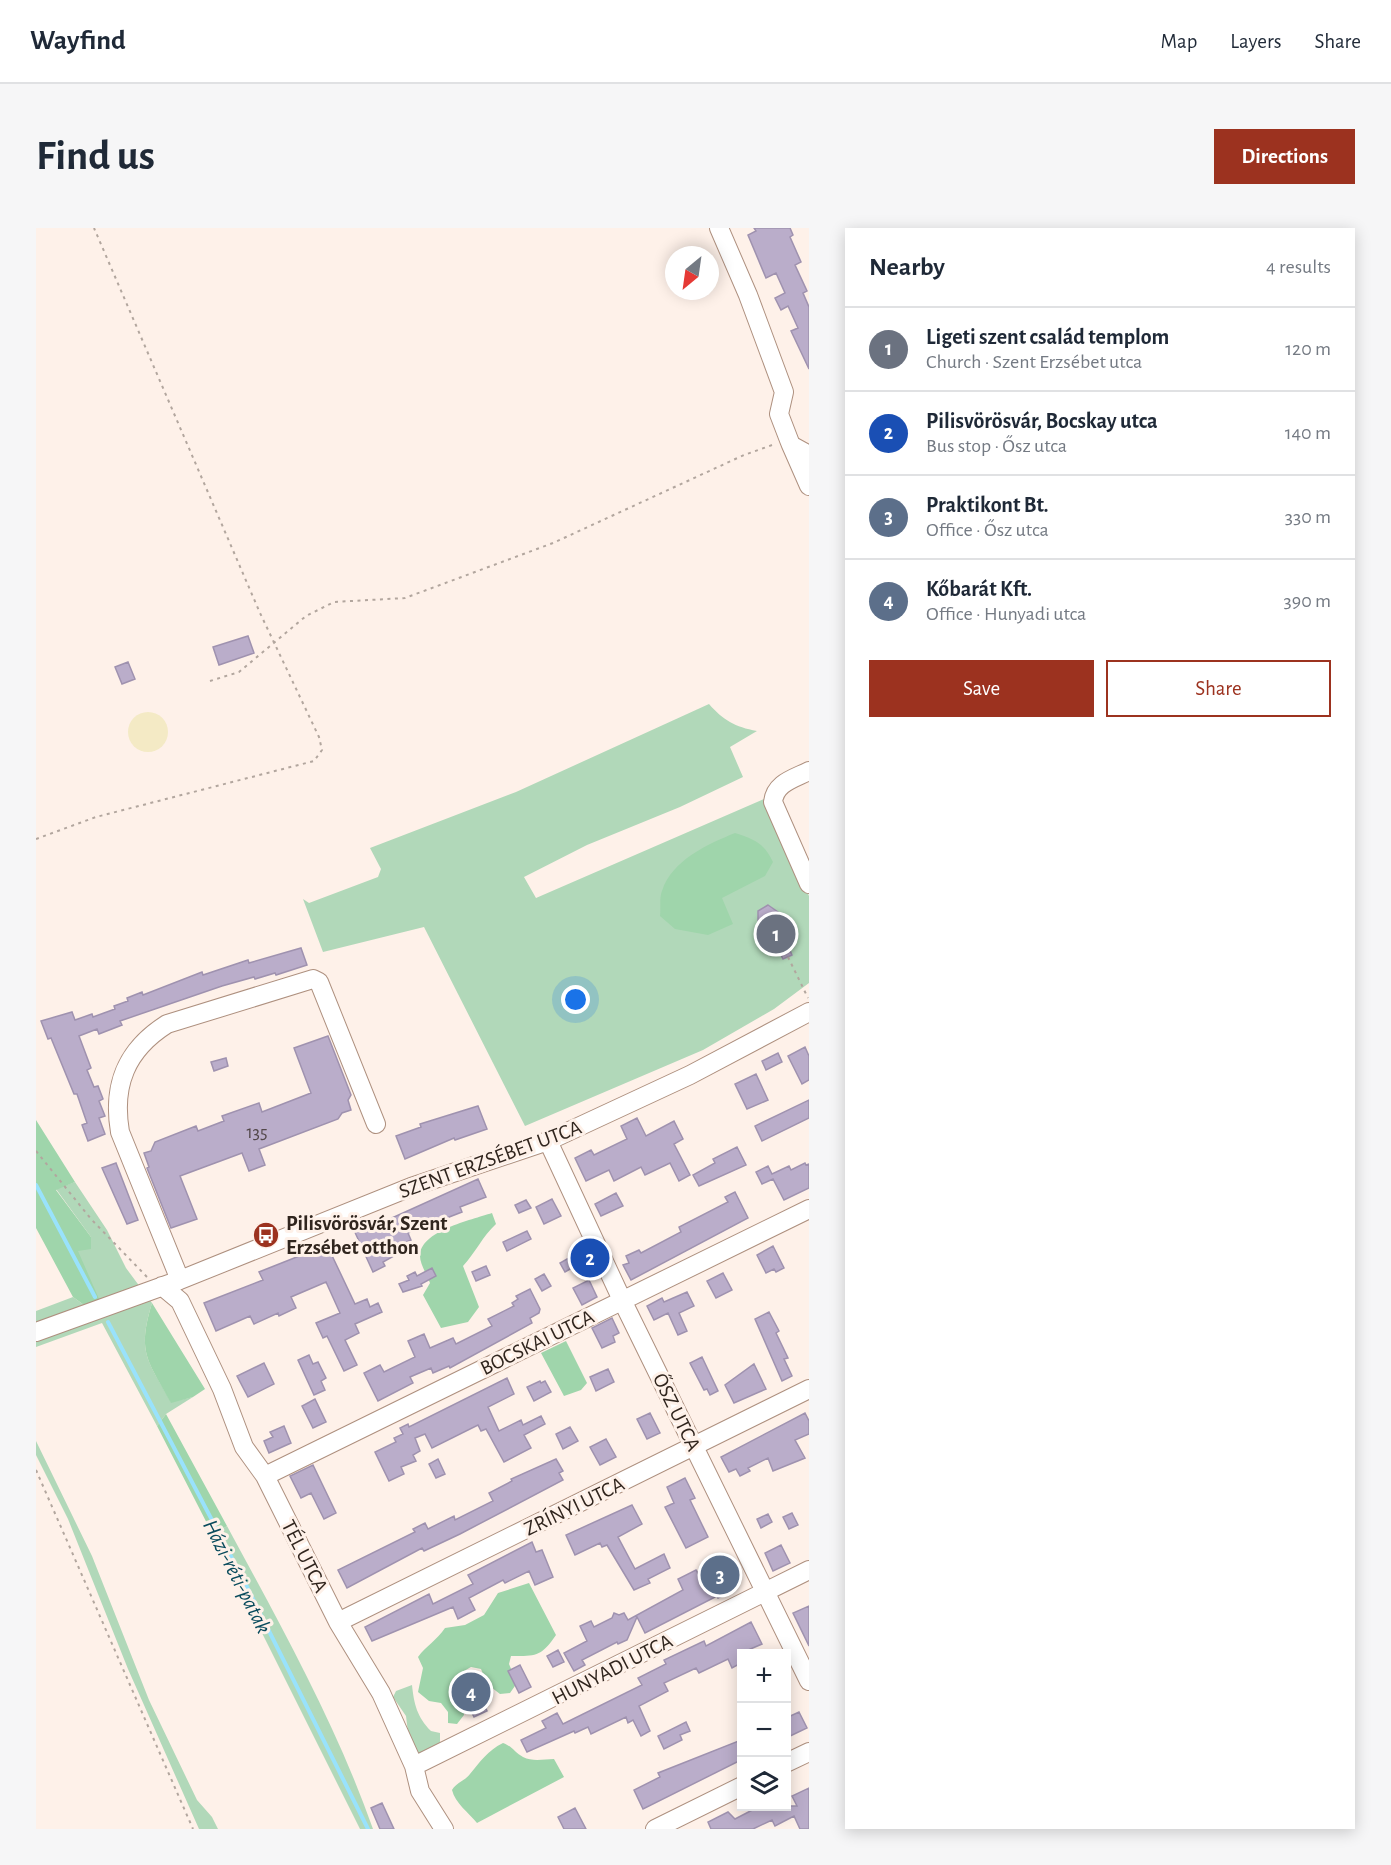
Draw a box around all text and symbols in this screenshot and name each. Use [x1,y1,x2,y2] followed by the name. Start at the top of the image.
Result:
[30,27,126,55] text: Wayfind
[1161,31,1197,52] text: Map
[1230,31,1281,52] text: Layers
[1314,31,1361,52] text: Share
[1214,129,1355,184] button: Directions
[36,135,155,177] text: Find us
[665,246,719,300] north arrow
[869,254,945,280] text: Nearby
[1266,257,1331,277] text: 4 results
[926,326,1169,348] text: Ligeti szent család templom
[885,339,892,359] text: 1
[1285,339,1331,359] text: 120 m
[926,352,1142,372] text: Church · Szent Erzsébet utca
[926,410,1158,432] text: Pilisvörösvár, Bocskay utca
[884,423,893,443] text: 2
[1285,423,1331,443] text: 140 m
[926,436,1067,456] text: Bus stop · Ősz utca
[926,494,1049,516] text: Praktikont Bt.
[884,507,893,527] text: 3
[1285,507,1331,527] text: 330 m
[926,520,1049,540] text: Office · Ősz utca
[926,578,1032,600] text: Kőbarát Kft.
[883,591,894,611] text: 4
[1284,591,1331,611] text: 390 m
[926,604,1086,624] text: Office · Hunyadi utca
[869,660,1094,717] button: Save
[1106,660,1331,717] button: Share
[756,912,796,956] pin: 1
[561,985,590,1014] your location
[395,1115,584,1202] street label: SZENT ERZSÉBET UTCA
[246,1124,268,1142] house number: 135
[286,1213,447,1258] place label: Pilisvörösvár, Szent Erzsébet otthon
[251,1220,281,1250] bus stop icon: Pilisvörösvár, Szent Erzsébet otthon
[570,1236,610,1280] pin: 2
[477,1306,597,1379] street label: BOCSKAI UTCA
[649,1369,706,1454] street label: ŐSZ UTCA
[520,1471,628,1540] street label: ZRÍNYI UTCA
[198,1516,275,1637] water label: Házi-réti-patak
[277,1516,333,1596] street label: TÉL UTCA
[700,1552,740,1598] pin: 3
[548,1630,676,1709] street label: HUNYADI UTCA
[737,1649,791,1811] map controls
[737,1649,791,1703] button: +
[452,1670,490,1714] pin: 4
[737,1703,791,1757] button: −
[737,1757,791,1811] button: layers

